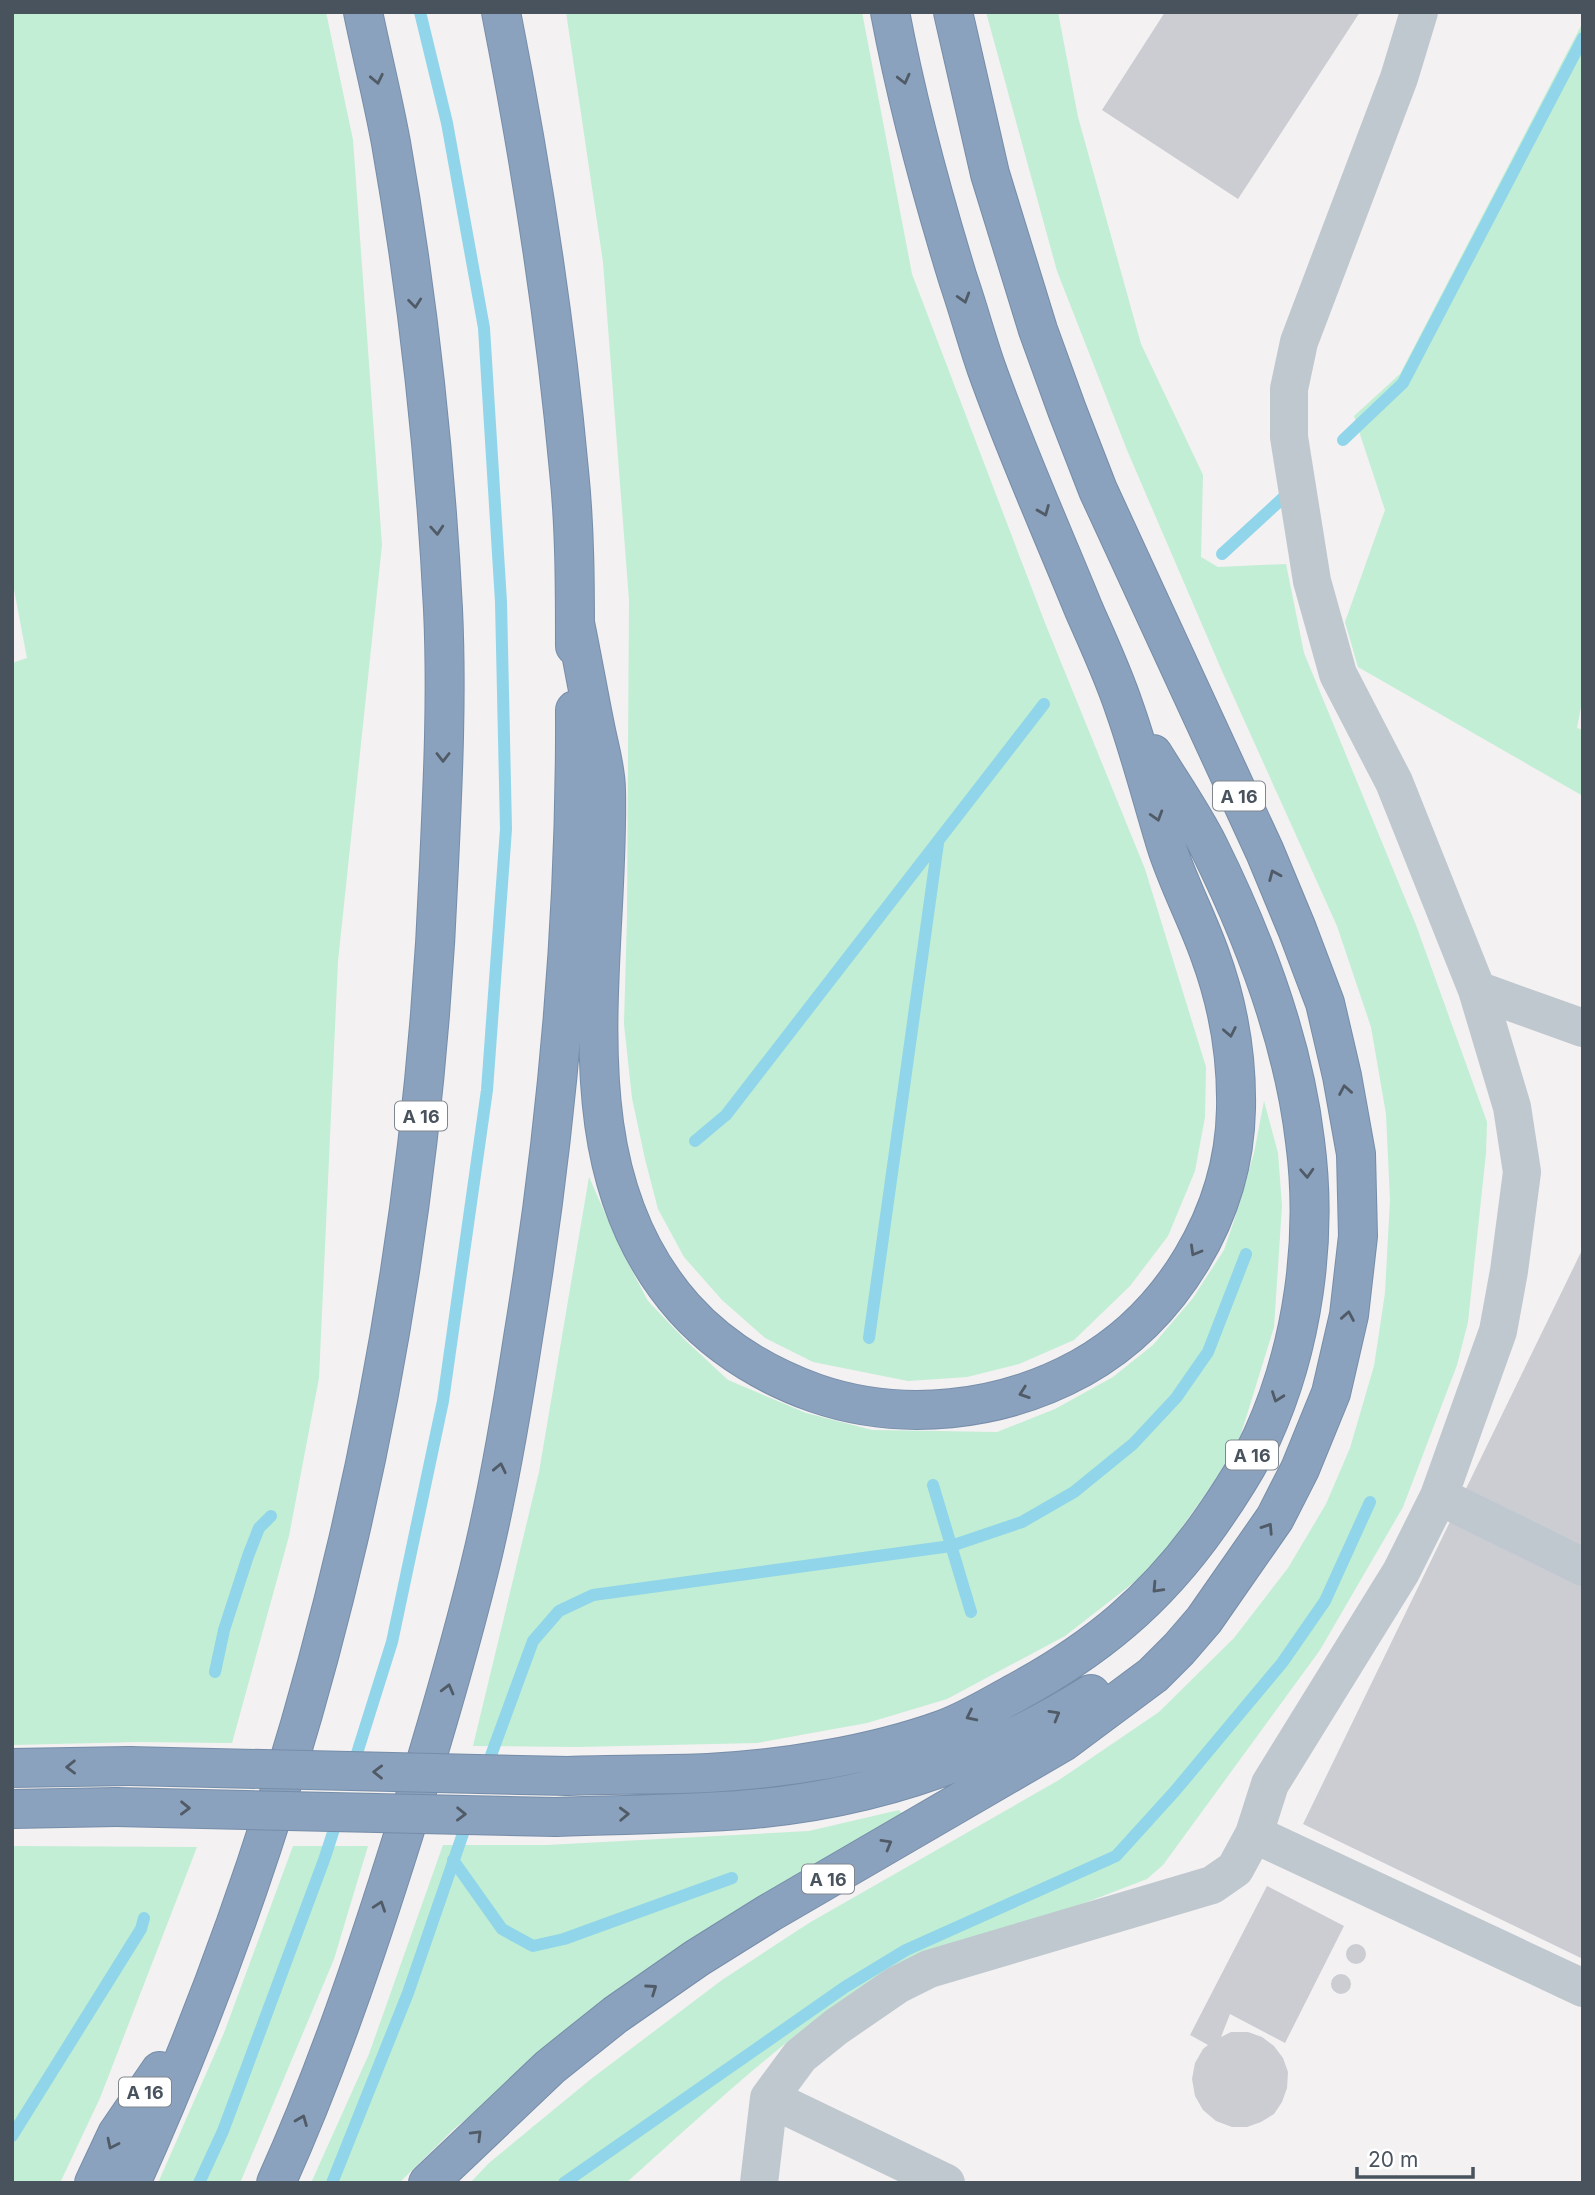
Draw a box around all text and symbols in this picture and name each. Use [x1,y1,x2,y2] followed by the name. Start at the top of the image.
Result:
[369,73,384,85] one-way arrow
[896,73,910,85] one-way arrow
[956,292,971,304] one-way arrow
[408,297,423,309] one-way arrow
[1035,505,1049,517] one-way arrow
[429,524,444,535] one-way arrow
[435,752,451,763] one-way arrow
[1213,782,1265,810] road number: A 16
[1149,810,1164,822] one-way arrow
[1268,869,1282,882] one-way arrow
[1221,1026,1236,1038] one-way arrow
[1338,1084,1353,1096] one-way arrow
[395,1101,447,1130] road number: A 16
[1299,1168,1314,1179] one-way arrow
[1190,1244,1203,1257] one-way arrow
[1340,1310,1355,1322] one-way arrow
[1019,1385,1031,1399] one-way arrow
[1271,1390,1285,1402] one-way arrow
[1226,1440,1278,1470] road number: A 16
[492,1462,507,1474] one-way arrow
[1260,1522,1273,1535] one-way arrow
[1153,1580,1165,1593] one-way arrow
[439,1683,454,1695] one-way arrow
[966,1708,978,1722] one-way arrow
[1048,1710,1061,1723] one-way arrow
[65,1759,75,1775] one-way arrow
[372,1764,383,1779] one-way arrow
[179,1801,190,1816] one-way arrow
[456,1807,467,1822] one-way arrow
[619,1807,630,1822] one-way arrow
[879,1840,892,1853] one-way arrow
[802,1865,854,1894] road number: A 16
[372,1901,386,1913] one-way arrow
[644,1984,657,1997] one-way arrow
[119,2078,171,2106] road number: A 16
[293,2114,307,2126] one-way arrow
[469,2130,482,2143] one-way arrow
[1357,2136,1472,2180] scale bar
[107,2137,121,2149] one-way arrow
[1368,2147,1418,2172] text: 20 m

